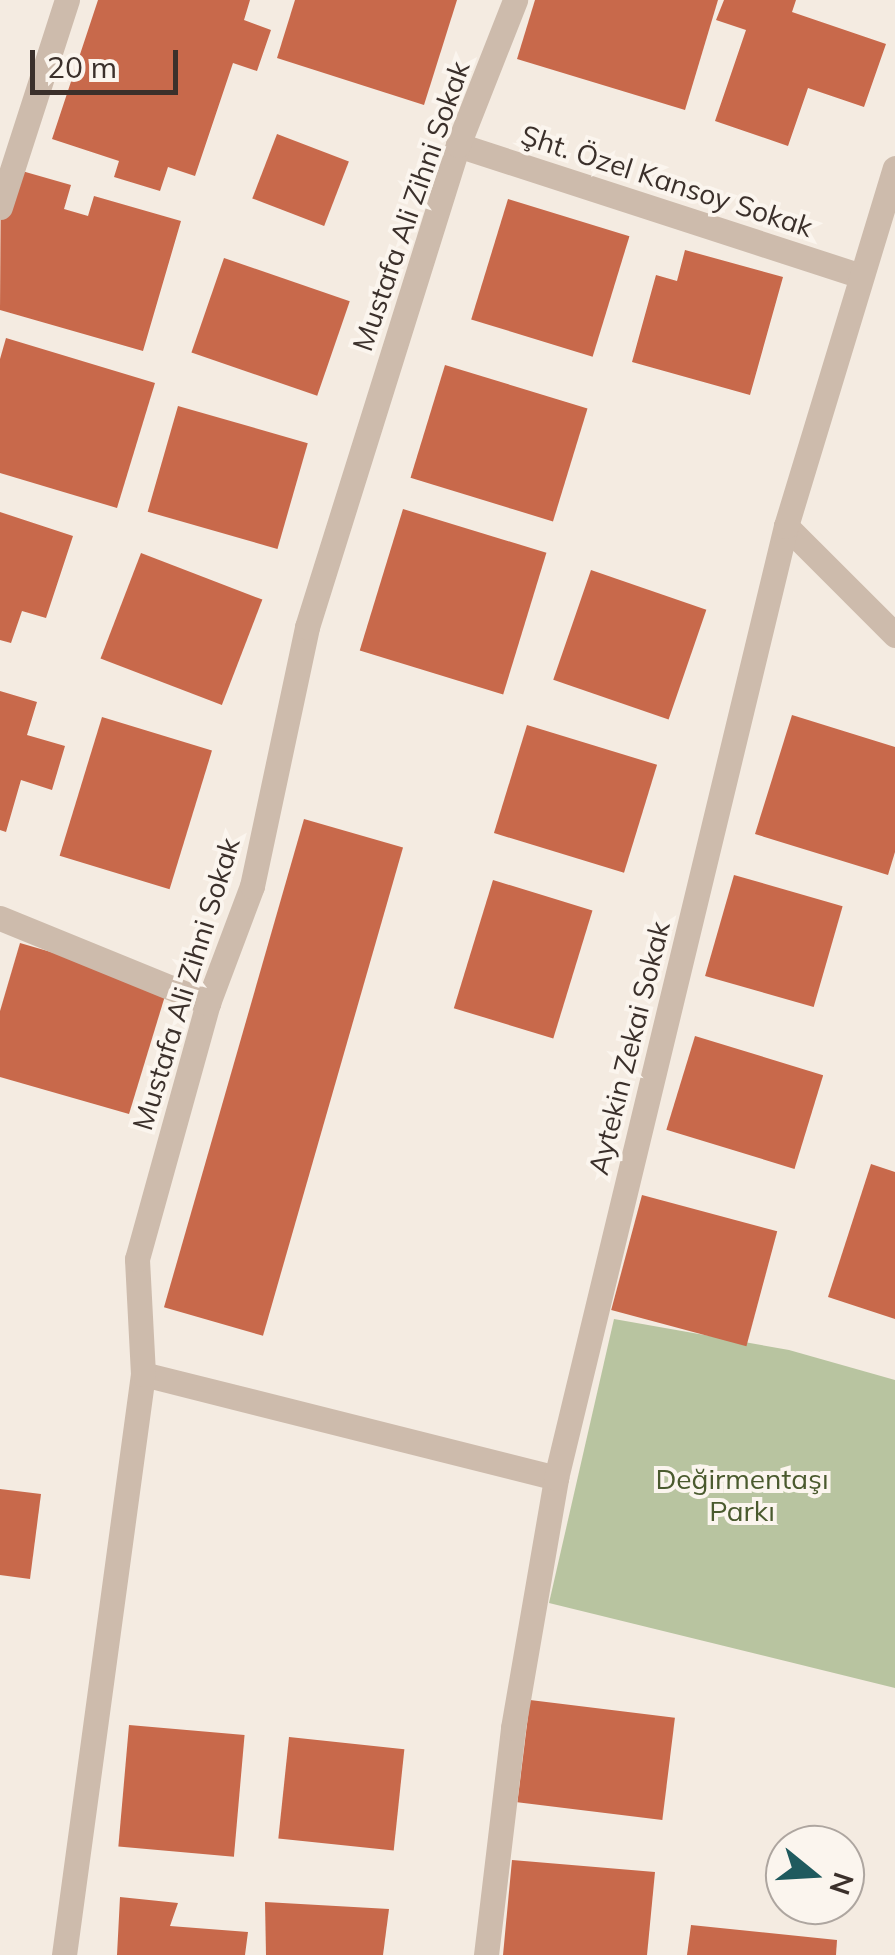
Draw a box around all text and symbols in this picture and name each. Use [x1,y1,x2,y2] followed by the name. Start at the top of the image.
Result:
[35,30,182,92] scale bar
[47,48,117,86] text: 20 m
[346,57,476,355] street label: Mustafa Ali Zihni Sokak
[517,118,817,244] street label: Şht. Özel Kansoy Sokak
[125,834,247,1134] street label: Mustafa Ali Zihni Sokak
[581,918,677,1178] street label: Aytekin Zekai Sokak
[655,1462,829,1528] park label: Değirmentaşı Parkı
[765,1825,865,1925] north arrow
[822,1868,862,1899] text: N

